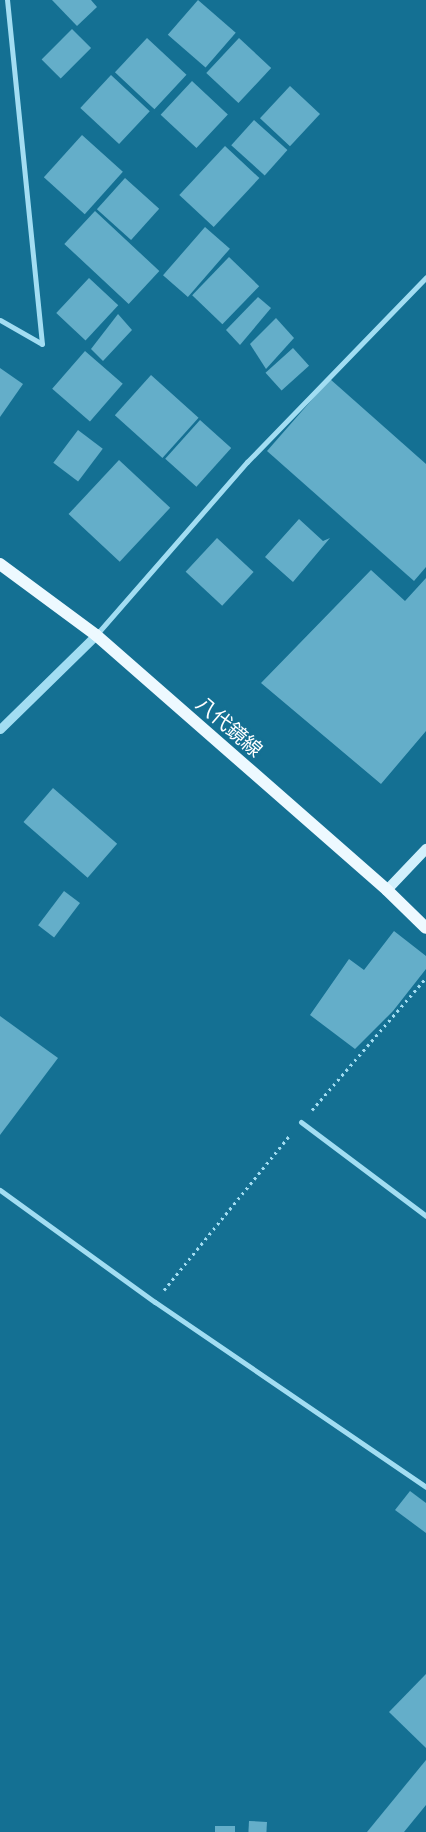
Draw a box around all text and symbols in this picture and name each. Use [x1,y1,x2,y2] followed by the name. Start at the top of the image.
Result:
[191,692,267,762] street label: 八代鏡線

